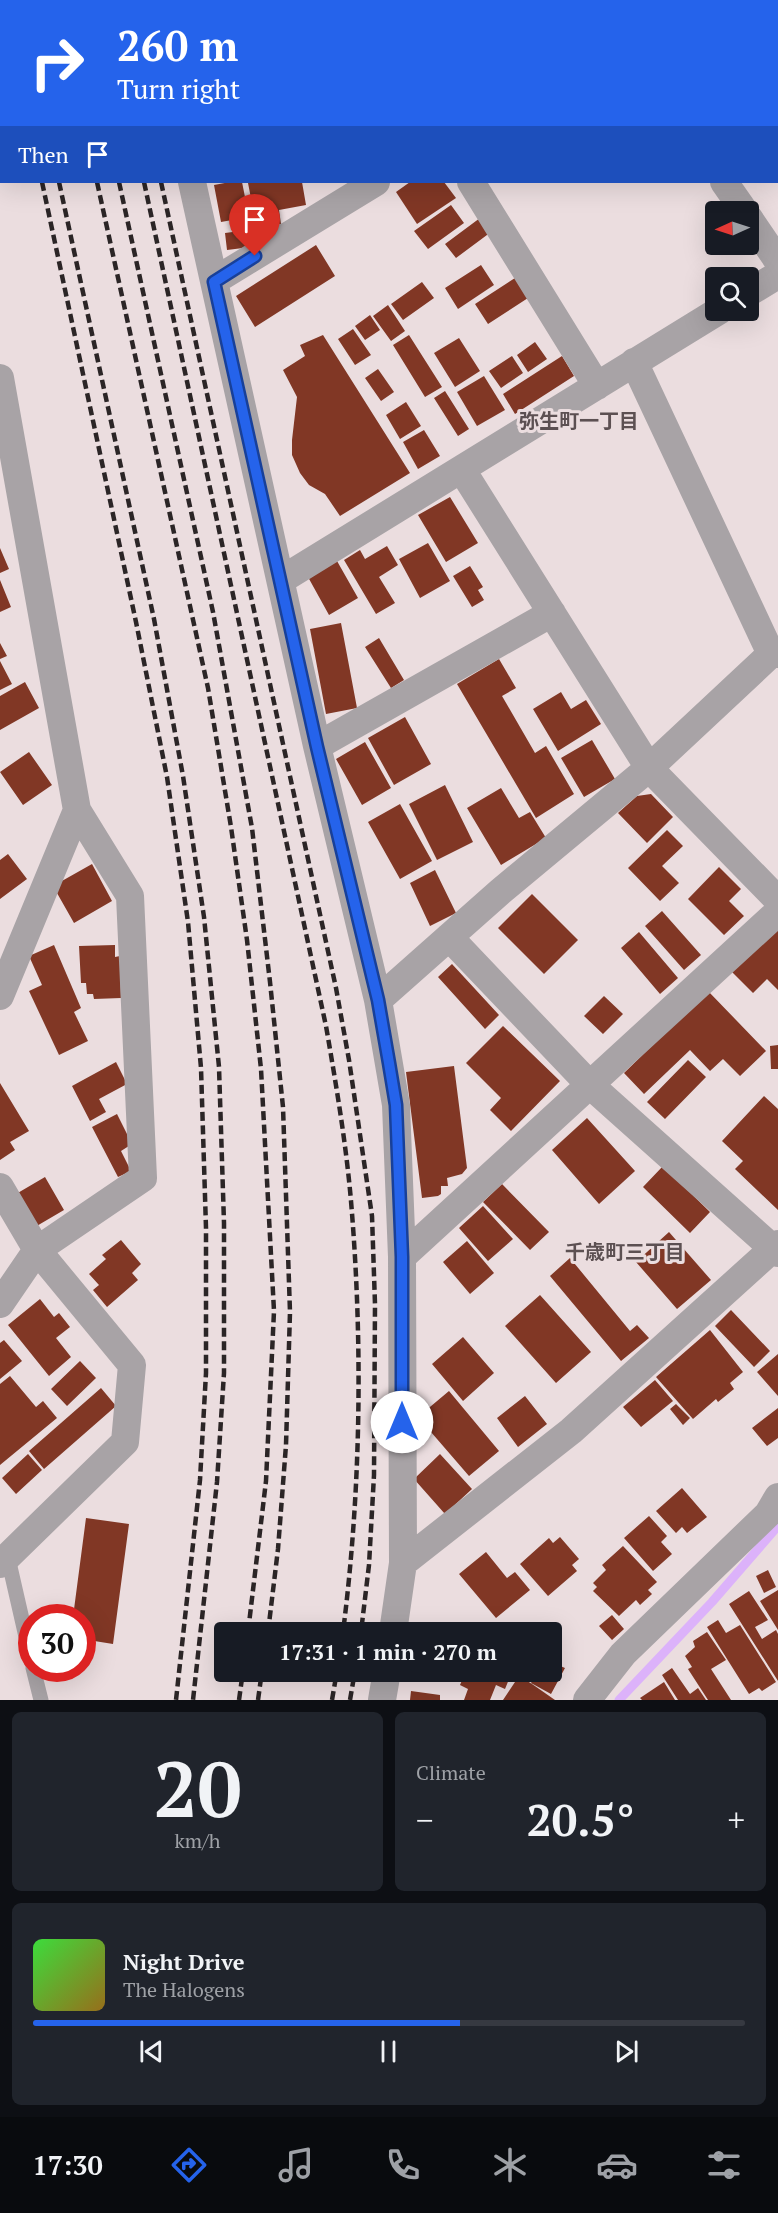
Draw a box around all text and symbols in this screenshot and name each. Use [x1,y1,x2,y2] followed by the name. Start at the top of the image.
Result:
[117,17,238,73] text: 260 m
[18,24,96,102] icon: right
[117,71,240,107] text: Turn right
[81,138,114,171] icon: arrive
[18,140,69,169] text: Then
[229,194,280,256] pin
[705,201,759,255] north arrow
[705,201,759,321] map controls
[238,203,271,236] icon: arrive
[705,267,759,321] button: search
[519,407,639,434] district label: 弥生町一丁目
[565,1238,685,1265] district label: 千歳町三丁目
[370,1390,434,1454] position arrow
[18,1604,96,1682] speed limit sign: 30
[279,1637,497,1666] text: 17:31 · 1 min · 270 m
[153,1736,242,1839] text: 20
[416,1759,486,1786] text: Climate
[526,1789,635,1849] text: 20.5°
[416,1798,434,1841] text: −
[727,1798,745,1841] text: +
[174,1827,221,1854] text: km/h
[123,1947,245,1976] text: Night Drive
[123,1976,245,2003] text: The Halogens
[135,2035,168,2068] icon: previous
[372,2035,405,2068] icon: pause
[610,2035,643,2068] icon: next
[168,2144,210,2186] icon: directions
[275,2144,317,2186] icon: music
[382,2144,424,2186] icon: phone
[489,2144,531,2186] icon: climate
[596,2144,638,2186] icon: car
[703,2144,745,2186] icon: filters
[33,2147,103,2183] text: 17:30

